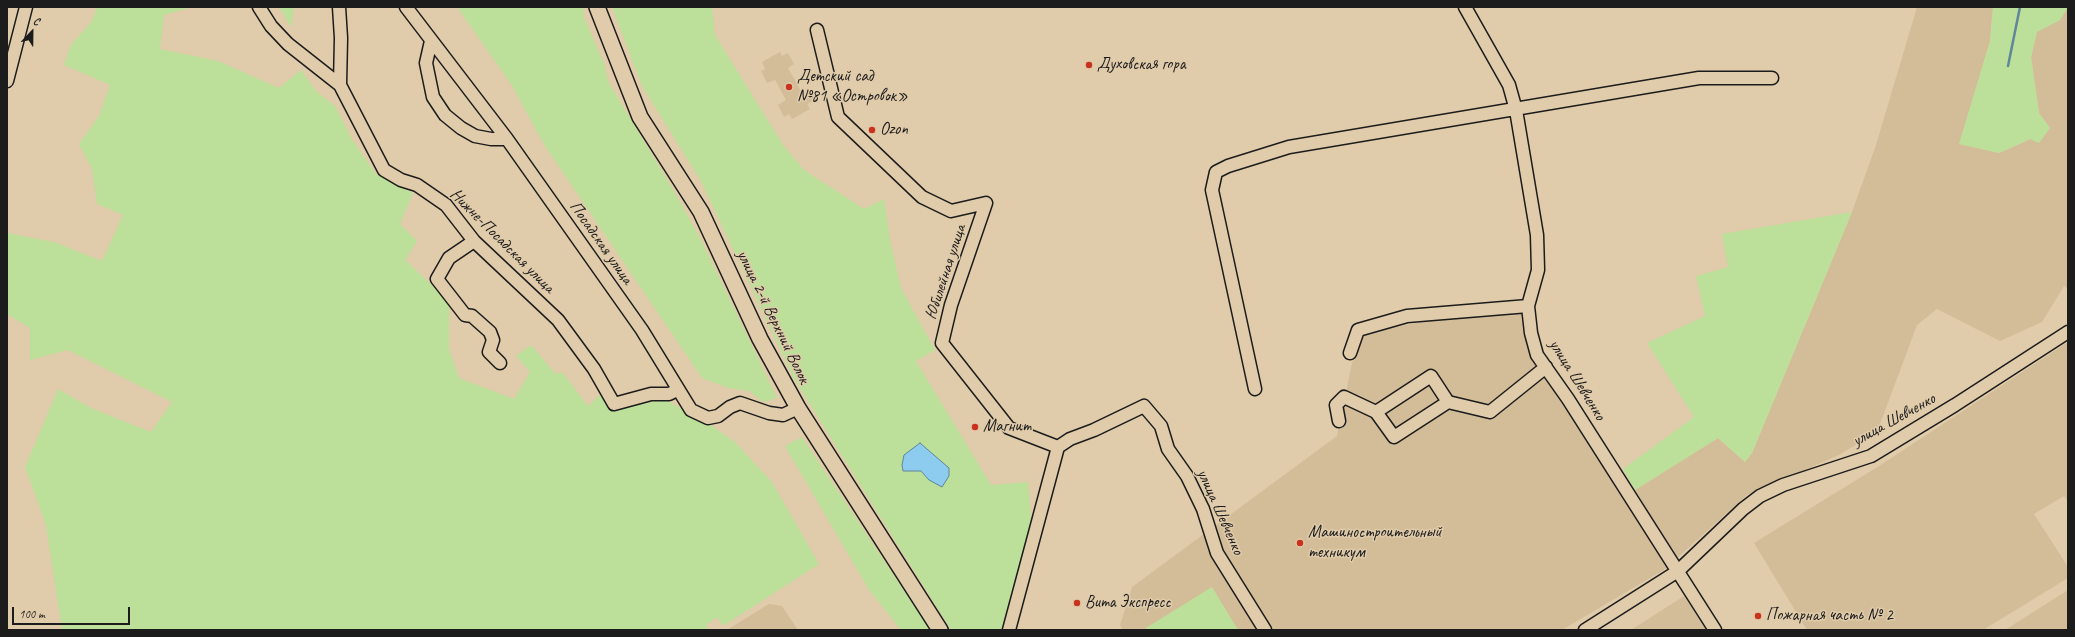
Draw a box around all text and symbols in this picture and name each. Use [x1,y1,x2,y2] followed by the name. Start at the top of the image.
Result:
[12,12,52,52] north arrow
[31,13,42,28] text: С
[1097,55,1186,75] place label: Духовская гора
[1084,60,1094,70] marker: Духовская гора
[797,67,908,107] place label: Детский сад №81 «Островок»
[784,82,794,92] marker: Детский сад №81 «Островок»
[880,120,908,140] place label: Ozon
[867,125,877,135] marker: Ozon
[445,184,559,298] street label: Нижне-Посадская улица
[565,197,637,289] street label: Посадская улица
[921,222,971,322] street label: Юбилейная улица
[732,247,814,387] street label: улица 2-й Верхний Волок
[1544,336,1610,424] street label: улица Шевченко
[1849,389,1939,451] street label: улица Шевченко
[983,417,1031,437] place label: Магнит
[970,422,980,432] marker: Магнит
[1192,466,1248,558] street label: улица Шевченко
[1308,523,1442,563] place label: Машиностроительный техникум
[1295,538,1305,548] marker: Машиностроительный техникум
[1085,593,1171,613] place label: Вита Экспресс
[1072,598,1082,608] marker: Вита Экспресс
[14,599,132,625] scale bar
[19,606,45,622] text: 100 m
[1766,606,1893,626] place label: Пожарная часть № 2
[1753,611,1763,621] marker: Пожарная часть № 2

